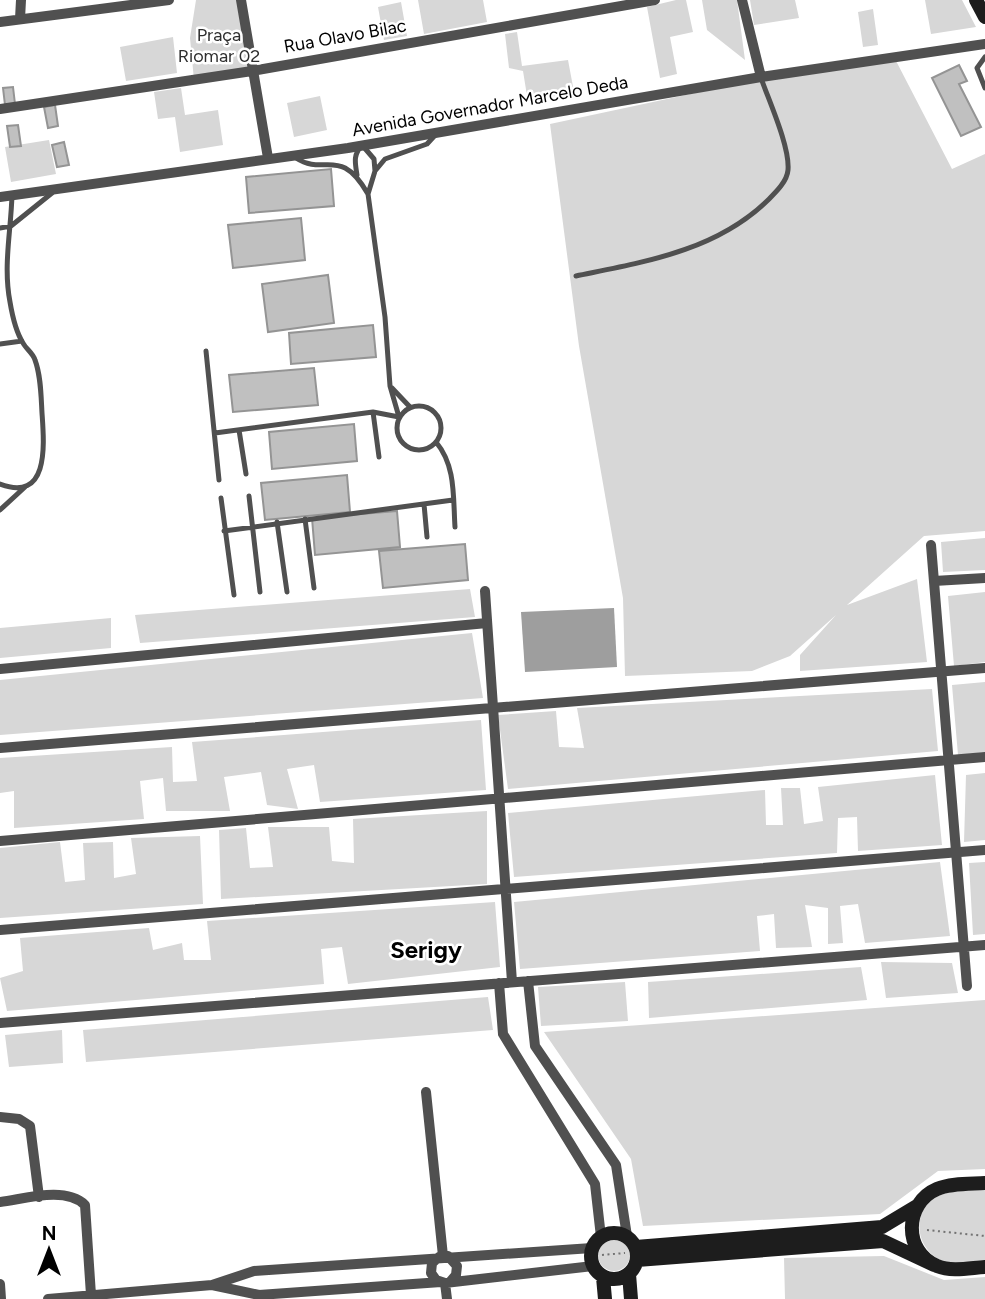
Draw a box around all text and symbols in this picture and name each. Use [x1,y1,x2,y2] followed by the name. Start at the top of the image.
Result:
[282,14,408,58] street label: Rua Olavo Bilac
[178,24,260,67] park label: Praça Riomar 02
[350,71,630,141] street label: Avenida Governador Marcelo Deda
[390,935,462,964] district label: Serigy
[14,1215,84,1285] north arrow
[42,1222,56,1245] text: N

